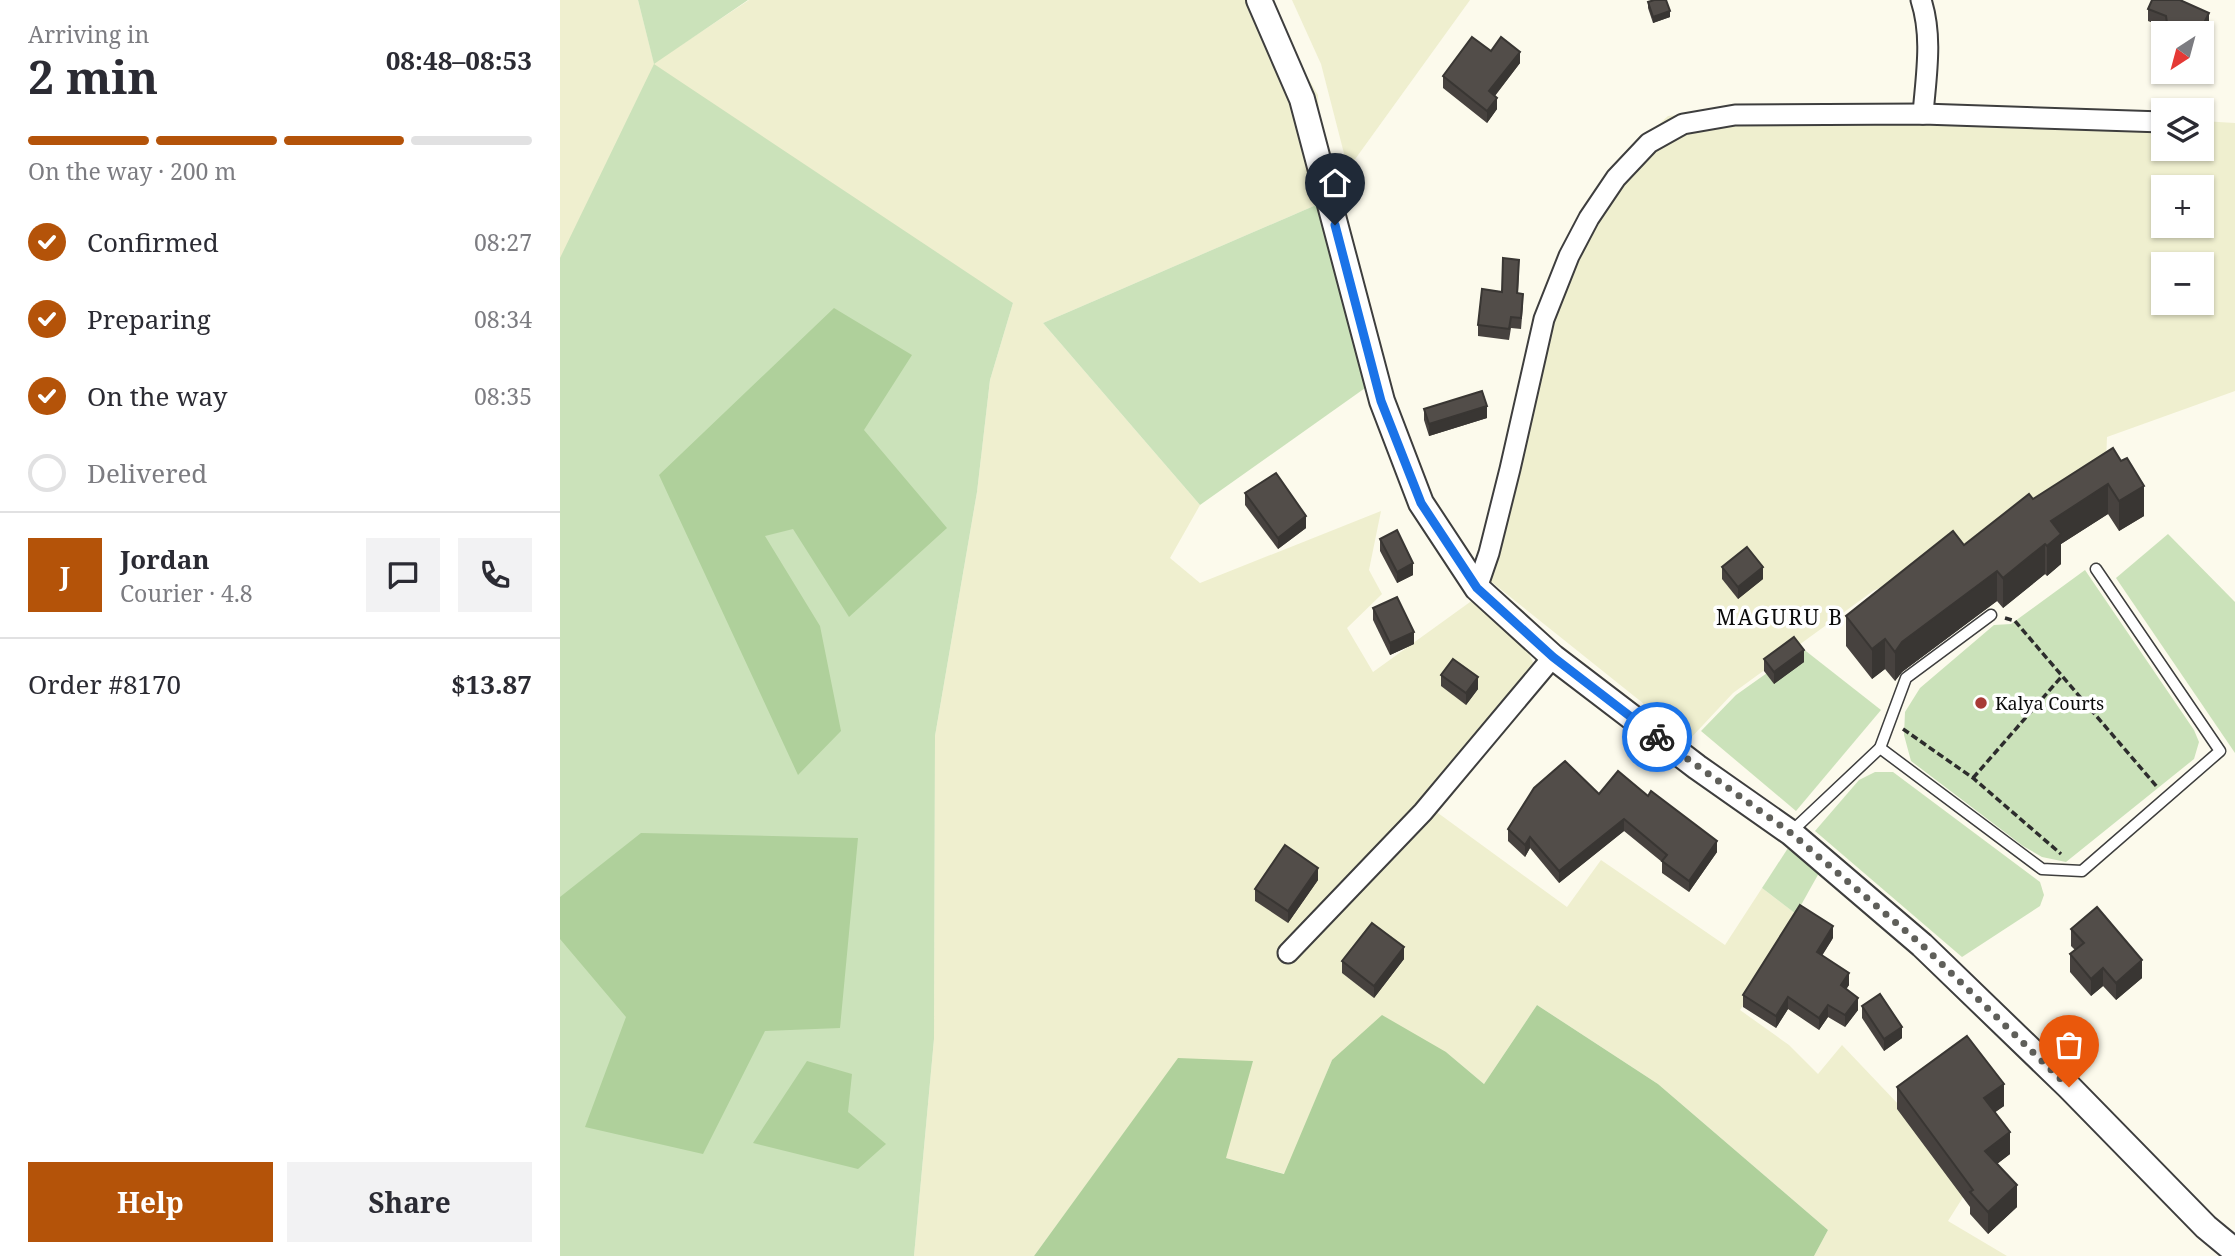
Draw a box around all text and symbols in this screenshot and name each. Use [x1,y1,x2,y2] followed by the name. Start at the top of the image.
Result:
[28,18,149,50] text: Arriving in
[2151,21,2214,84] north arrow
[2151,21,2214,315] map controls
[386,42,532,78] text: 08:48–08:53
[28,45,158,107] text: 2 min
[2151,98,2214,161] button: layers
[1305,153,1365,225] pin
[28,155,236,187] text: On the way · 200 m
[1316,164,1354,202] icon: home
[2151,175,2214,238] button: +
[28,223,66,261] icon: check
[87,224,219,260] text: Confirmed
[474,226,532,258] text: 08:27
[2151,252,2214,315] button: −
[28,300,66,338] icon: check
[87,301,211,337] text: Preparing
[474,303,532,335] text: 08:34
[28,377,66,415] icon: check
[87,378,227,414] text: On the way
[474,380,532,412] text: 08:35
[87,455,207,491] text: Delivered
[366,538,440,612] button: chat
[458,538,532,612] button: phone
[120,541,210,577] text: Jordan
[60,557,70,593] text: J
[120,577,253,609] text: Courier · 4.8
[1716,603,1844,631] district label: MAGURU B
[28,666,181,702] text: Order #8170
[451,666,532,702] text: $13.87
[1995,691,2104,715] place label: Kalya Courts
[1973,695,1989,711] marker: Kalya Courts
[1622,702,1692,772] courier
[1638,718,1676,756] icon: bike
[2039,1015,2099,1087] pin
[2050,1026,2088,1064] icon: bag
[28,1162,273,1242] button: Help
[287,1162,532,1242] button: Share

